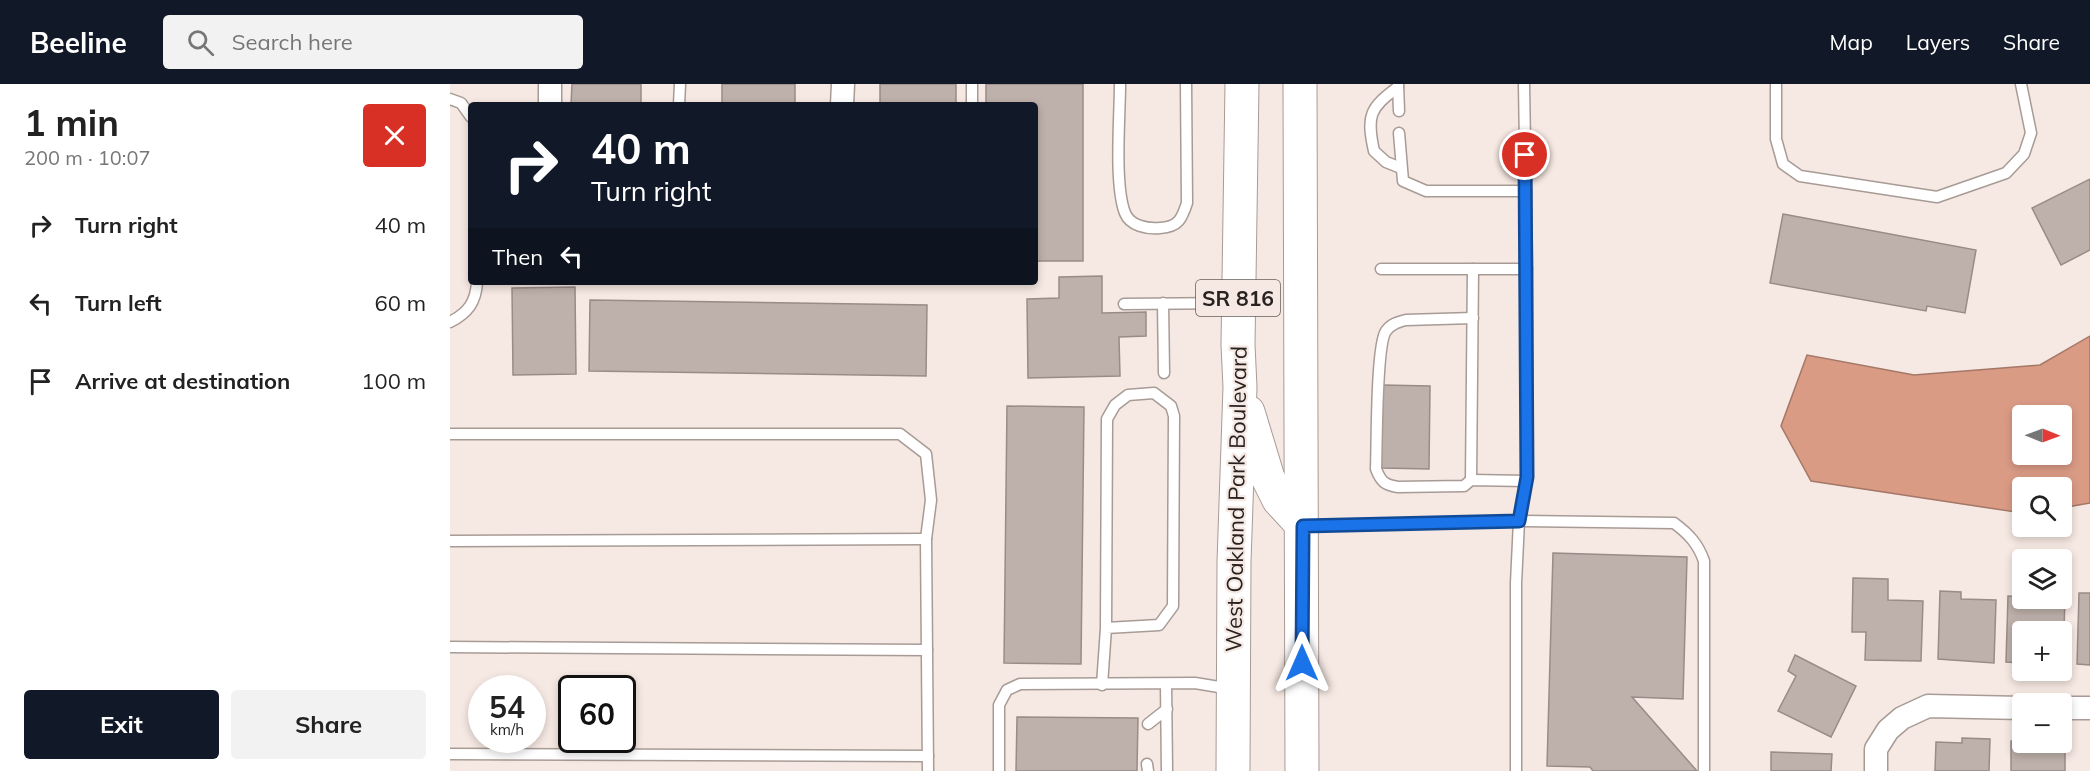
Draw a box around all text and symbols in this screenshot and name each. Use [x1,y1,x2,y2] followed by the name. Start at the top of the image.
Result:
[163,15,583,69] search box
[30,25,127,60] text: Beeline
[184,26,217,59] icon: search
[232,28,353,56] text: Search here
[1830,29,1873,55] text: Map
[1906,29,1970,55] text: Layers
[2003,29,2060,55] text: Share
[24,100,119,145] text: 1 min
[363,104,426,167] button: close
[591,122,691,175] text: 40 m
[492,126,570,204] icon: right
[1499,129,1550,180] pin
[1508,138,1541,171] icon: arrive
[24,145,150,170] text: 200 m · 10:07
[591,174,711,208] text: Turn right
[24,209,57,242] icon: right
[75,211,178,239] text: Turn right
[375,211,426,239] text: 40 m
[555,240,588,273] icon: left
[492,243,543,271] text: Then
[1196,280,1280,316] road number: SR 816
[24,287,57,320] icon: left
[75,289,162,317] text: Turn left
[375,289,426,317] text: 60 m
[1219,346,1253,652] street label: West Oakland Park Boulevard
[24,365,57,398] icon: arrive
[75,367,290,395] text: Arrive at destination
[361,367,426,395] text: 100 m
[2012,405,2072,465] north arrow
[2012,405,2072,753] map controls
[2012,477,2072,537] button: search
[2012,549,2072,609] button: layers
[2012,621,2072,681] button: +
[1270,631,1334,695] position arrow
[558,675,636,753] speed limit sign: 60
[489,688,525,726] text: 54
[24,690,219,759] button: Exit
[231,690,426,759] button: Share
[2012,693,2072,753] button: −
[490,720,524,739] text: km/h

